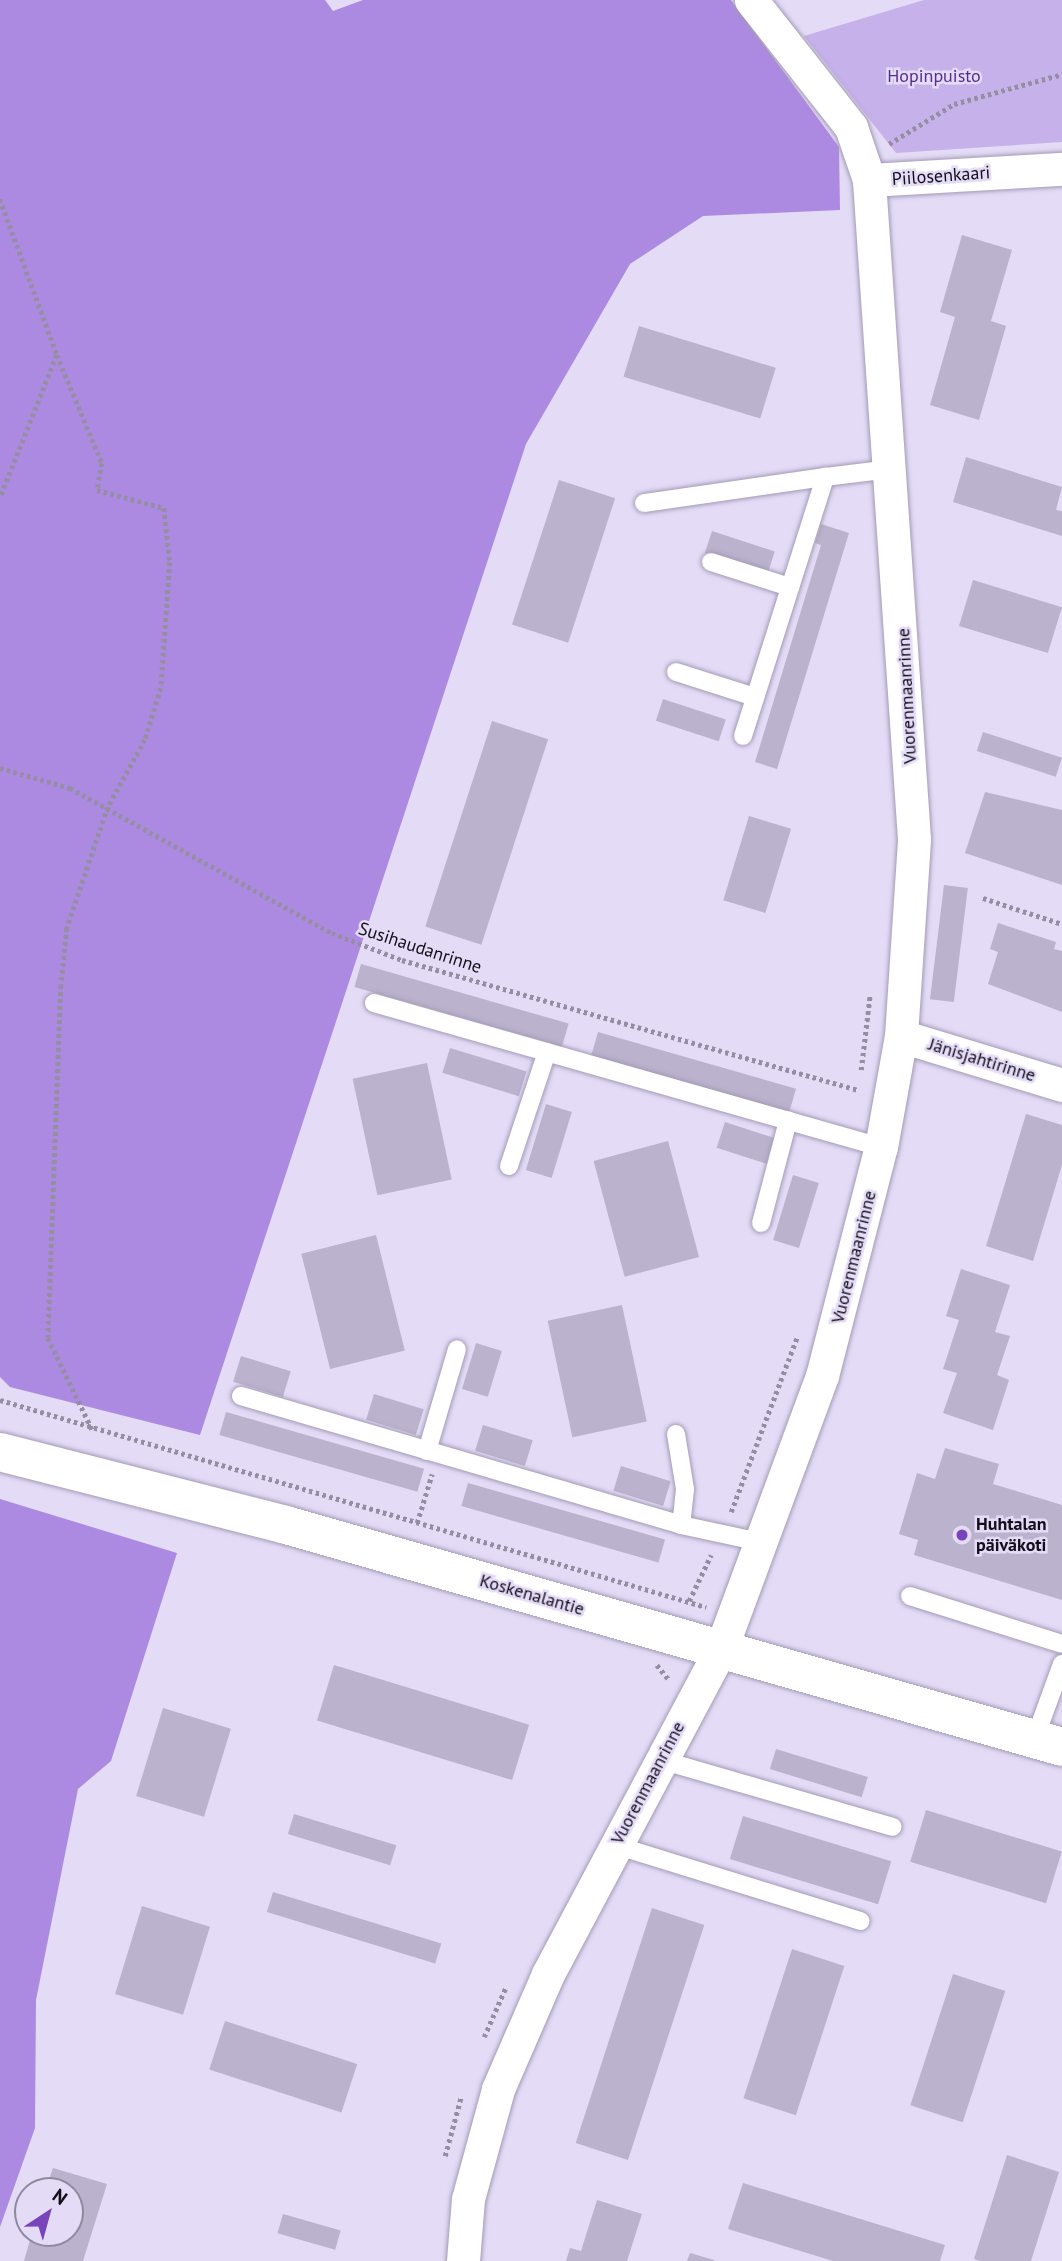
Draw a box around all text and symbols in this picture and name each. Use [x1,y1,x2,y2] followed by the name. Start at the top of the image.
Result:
[887,65,981,87] park label: Hopinpuisto
[891,162,991,190] street label: Piilosenkaari
[893,628,921,764] street label: Vuorenmaanrinne
[356,918,484,978] street label: Susihaudanrinne
[926,1033,1038,1087] street label: Jänisjahtirinne
[827,1188,881,1326] street label: Vuorenmaanrinne
[976,1514,1046,1556] place label: Huhtalan päiväkoti
[954,1527,970,1543] marker: Huhtalan päiväkoti
[477,1570,587,1620] street label: Koskenalantie
[607,1718,689,1848] street label: Vuorenmaanrinne
[14,2177,84,2247] north arrow
[48,2183,72,2210] text: N

